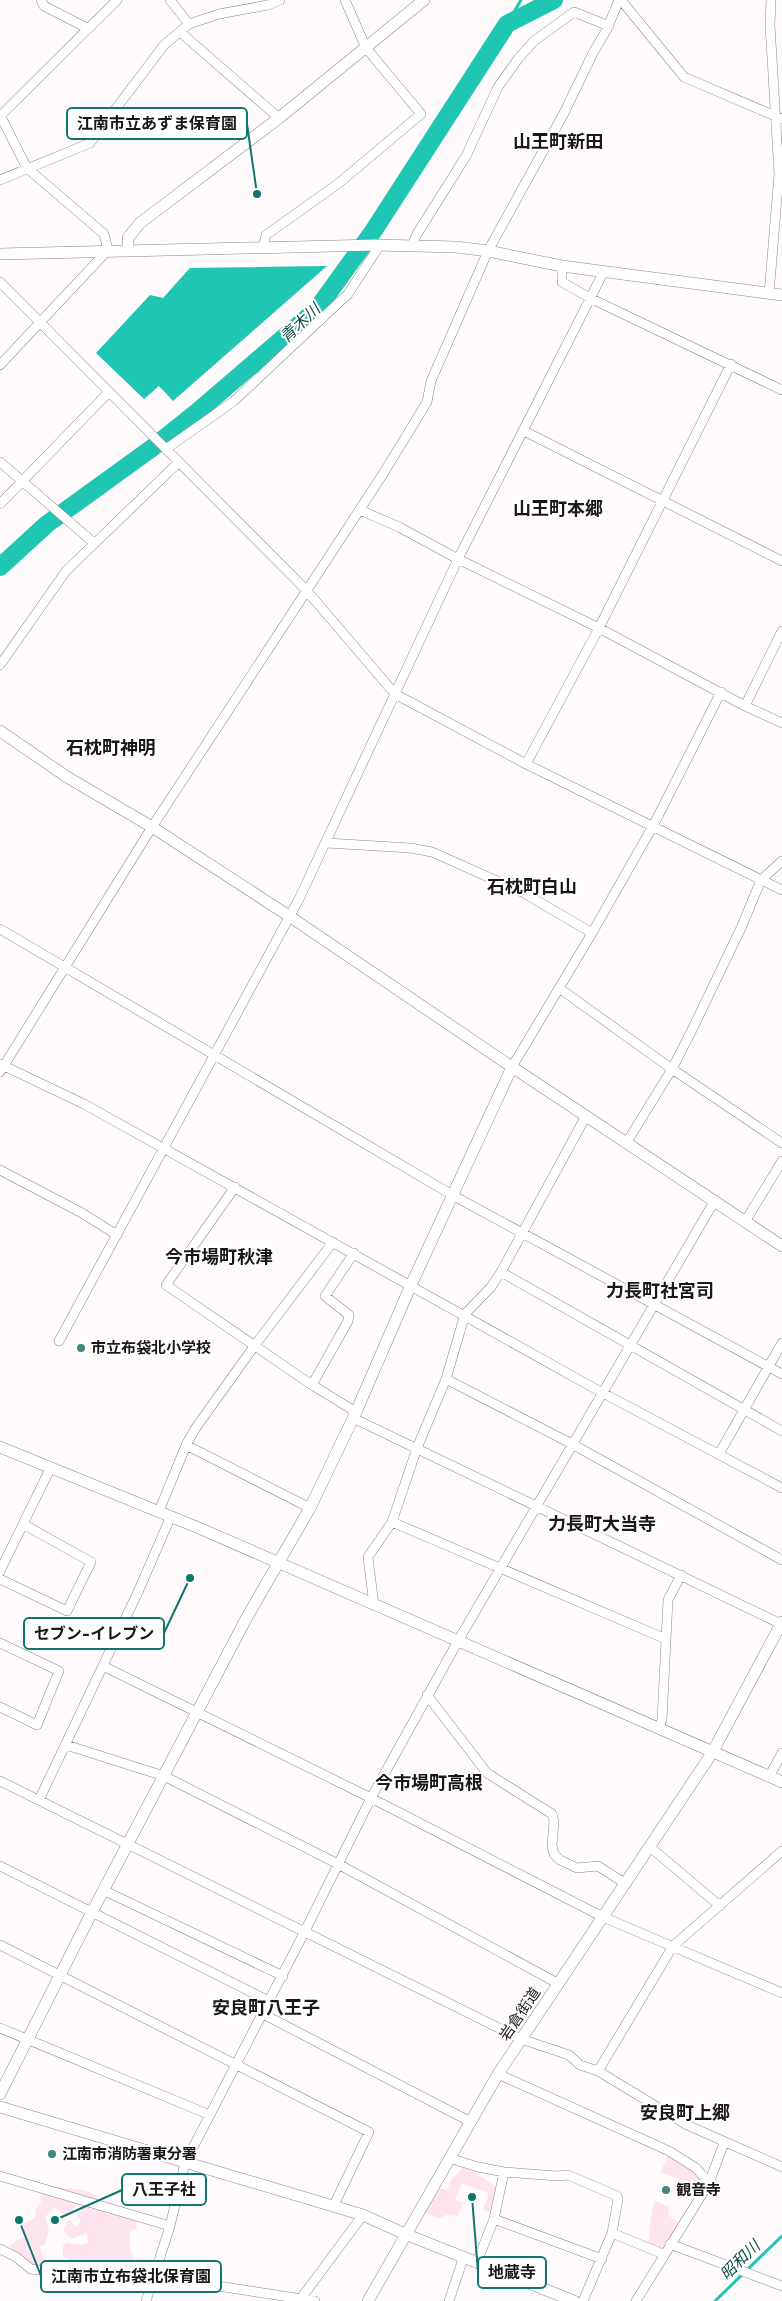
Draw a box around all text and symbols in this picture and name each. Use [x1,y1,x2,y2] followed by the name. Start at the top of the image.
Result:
[67,108,247,139] callout: 江南市立あずま保育園
[77,114,237,133] text: 江南市立あずま保育園
[513,131,603,152] district label: 山王町新田
[276,298,325,346] water label: 青木川
[513,498,603,519] district label: 山王町本郷
[66,737,156,758] district label: 石枕町神明
[487,876,577,897] district label: 石枕町白山
[165,1246,273,1267] district label: 今市場町秋津
[606,1280,714,1301] district label: 力長町社宮司
[91,1339,211,1357] place label: 市立布袋北小学校
[75,1342,87,1354] marker: 市立布袋北小学校
[548,1513,656,1534] district label: 力長町大当寺
[24,1618,164,1649] callout: セブン-イレブン
[34,1624,154,1643] text: セブン-イレブン
[375,1772,483,1793] district label: 今市場町高根
[496,1984,544,2044] street label: 岩倉街道
[212,1997,320,2018] district label: 安良町八王子
[640,2102,730,2123] district label: 安良町上郷
[62,2145,197,2163] place label: 江南市消防署東分署
[46,2148,58,2160] marker: 江南市消防署東分署
[122,2174,206,2205] callout: 八王子社
[132,2180,196,2199] text: 八王子社
[676,2181,721,2199] place label: 観音寺
[660,2184,672,2196] marker: 観音寺
[716,2235,765,2284] water label: 昭和川
[478,2257,546,2288] callout: 地蔵寺
[41,2261,221,2292] callout: 江南市立布袋北保育園
[488,2263,536,2282] text: 地蔵寺
[51,2267,211,2286] text: 江南市立布袋北保育園

